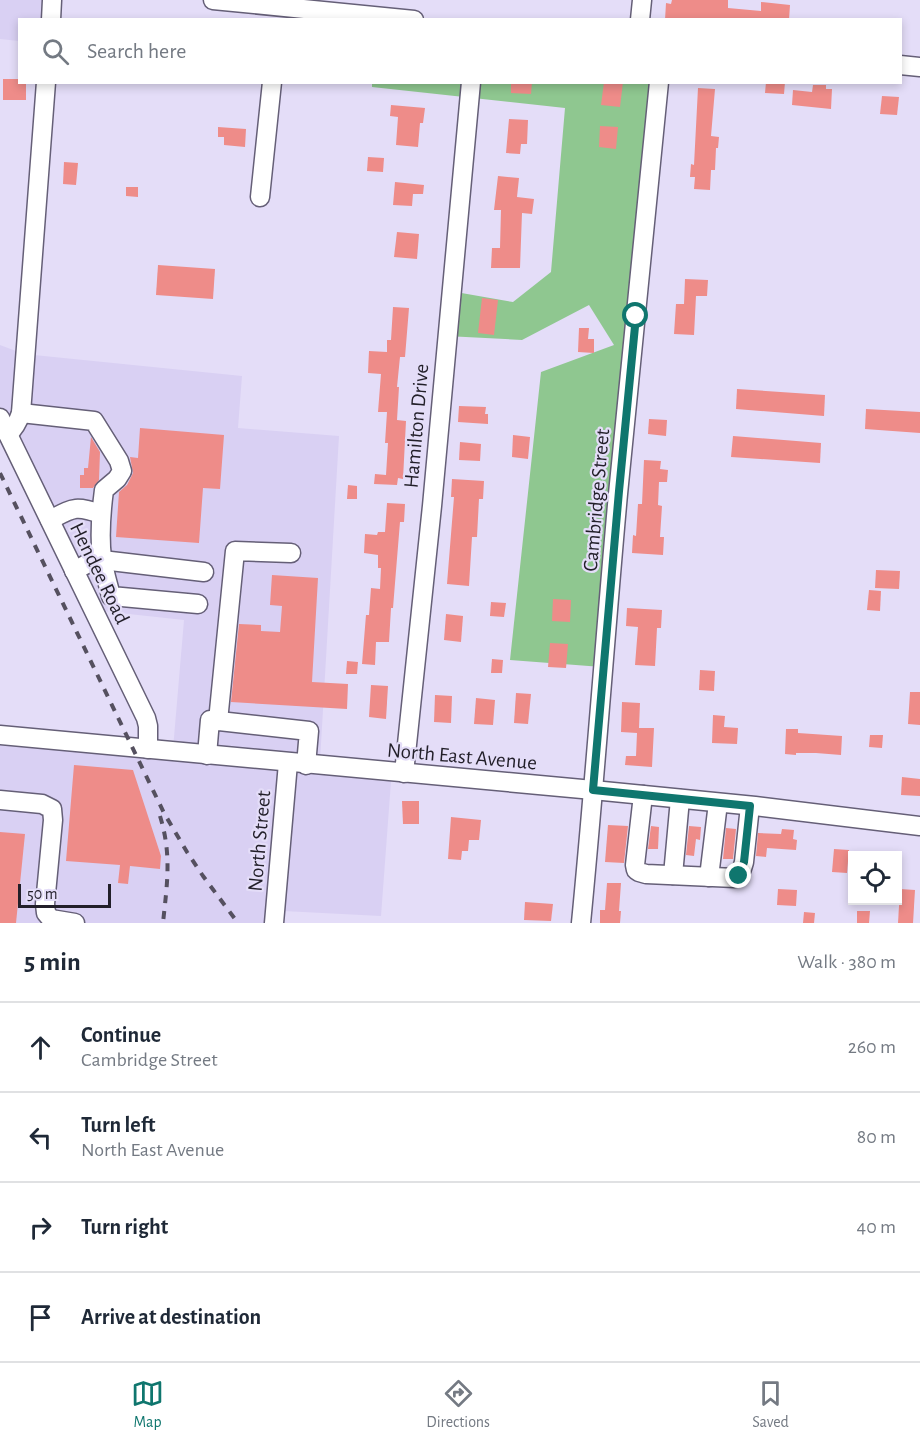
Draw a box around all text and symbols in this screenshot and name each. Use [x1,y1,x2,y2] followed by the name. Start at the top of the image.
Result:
[18,18,902,84] search box
[39,35,72,68] icon: search
[87,40,186,62] text: Search here
[622,302,648,328] route start
[401,363,432,489] street label: Hamilton Drive
[580,427,613,572] street label: Cambridge Street
[66,519,133,627] street label: Hendee Road
[386,739,538,774] street label: North East Avenue
[245,789,274,892] street label: North Street
[848,851,902,905] map controls
[848,851,902,905] button: locate
[725,862,751,888] route end
[18,881,111,908] scale bar
[27,886,58,902] text: 50 m
[24,949,81,975] text: 5 min
[797,952,896,972] text: Walk · 380 m
[81,1024,161,1046] text: Continue
[24,1031,57,1064] icon: ahead
[848,1037,896,1057] text: 260 m
[81,1050,218,1070] text: Cambridge Street
[81,1114,155,1136] text: Turn left
[24,1121,57,1154] icon: left
[857,1127,896,1147] text: 80 m
[81,1140,224,1160] text: North East Avenue
[24,1211,57,1244] icon: right
[81,1216,168,1238] text: Turn right
[857,1217,896,1237] text: 40 m
[24,1301,57,1334] icon: arrive
[81,1306,261,1328] text: Arrive at destination
[131,1377,164,1432] tab: Map
[426,1377,490,1432] tab: Directions
[752,1377,789,1432] tab: Saved

